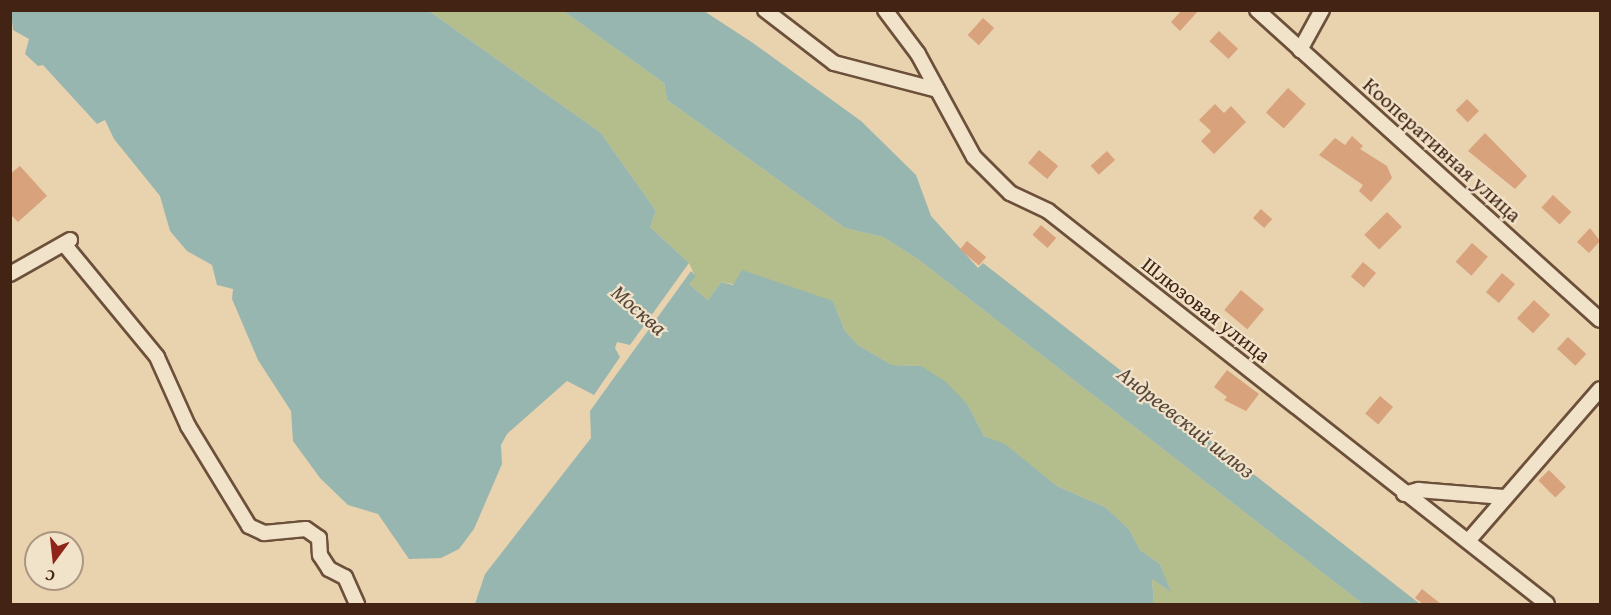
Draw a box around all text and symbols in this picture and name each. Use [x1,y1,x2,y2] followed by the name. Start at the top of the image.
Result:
[1358,72,1526,228] street label: Кооперативная улица
[1137,252,1275,368] street label: Шлюзовая улица
[606,279,672,341] water label: Москва
[1112,360,1260,484] water label: Андреевский шлюз
[24,531,84,591] north arrow
[42,564,57,589] text: С

